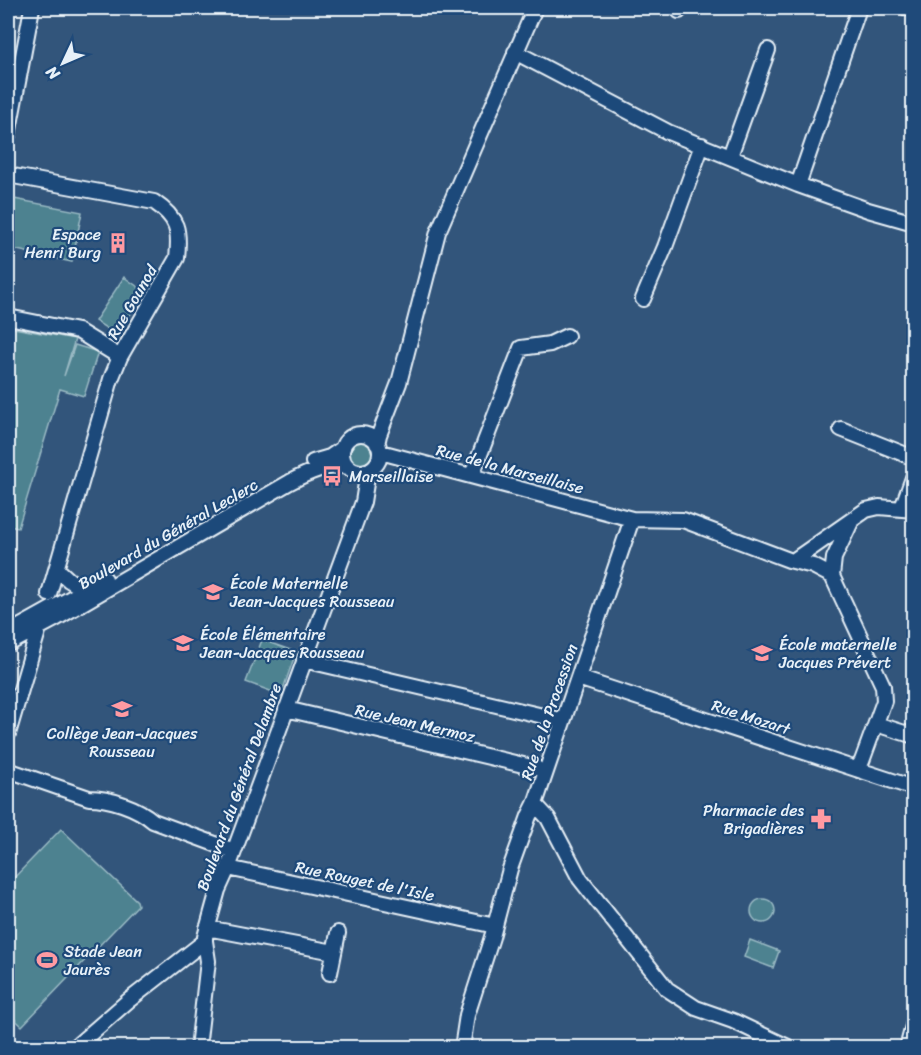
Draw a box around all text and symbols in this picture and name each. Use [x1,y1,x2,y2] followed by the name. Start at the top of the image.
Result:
[33,33,93,93] north arrow
[38,58,68,88] text: N
[24,220,101,267] place label: Espace Henri Burg
[106,231,130,255] building icon: Espace Henri Burg
[99,258,166,345] street label: Rue Gounod
[433,435,587,503] street label: Rue de la Marseillaise
[349,462,434,491] place label: Marseillaise
[320,464,344,488] bus stop icon: Marseillaise
[73,471,263,597] street label: Boulevard du Général Leclerc
[229,569,395,616] place label: École Maternelle Jean-Jacques Rousseau
[201,580,225,604] school or university icon: École Maternelle Jean-Jacques Rousseau
[199,620,365,667] place label: École Élémentaire Jean-Jacques Rousseau
[778,630,897,677] place label: École maternelle Jacques Prévert
[171,631,195,655] school or university icon: École Élémentaire Jean-Jacques Rousseau
[512,639,586,784] street label: Rue de la Procession
[750,641,774,665] school or university icon: École maternelle Jacques Prévert
[188,679,290,895] street label: Boulevard du Général Delambre
[708,691,794,743] street label: Rue Mozart
[352,695,478,751] street label: Rue Jean Mermoz
[110,697,134,721] school or university icon: Collège Jean-Jacques Rousseau
[47,719,198,766] place label: Collège Jean-Jacques Rousseau
[703,796,805,843] place label: Pharmacie des Brigadières
[809,807,833,831] pharmacy icon: Pharmacie des Brigadières
[293,852,437,910] street label: Rue Rouget de l'Isle
[63,937,142,984] place label: Stade Jean Jaurès
[35,948,59,972] sports icon: Stade Jean Jaurès

